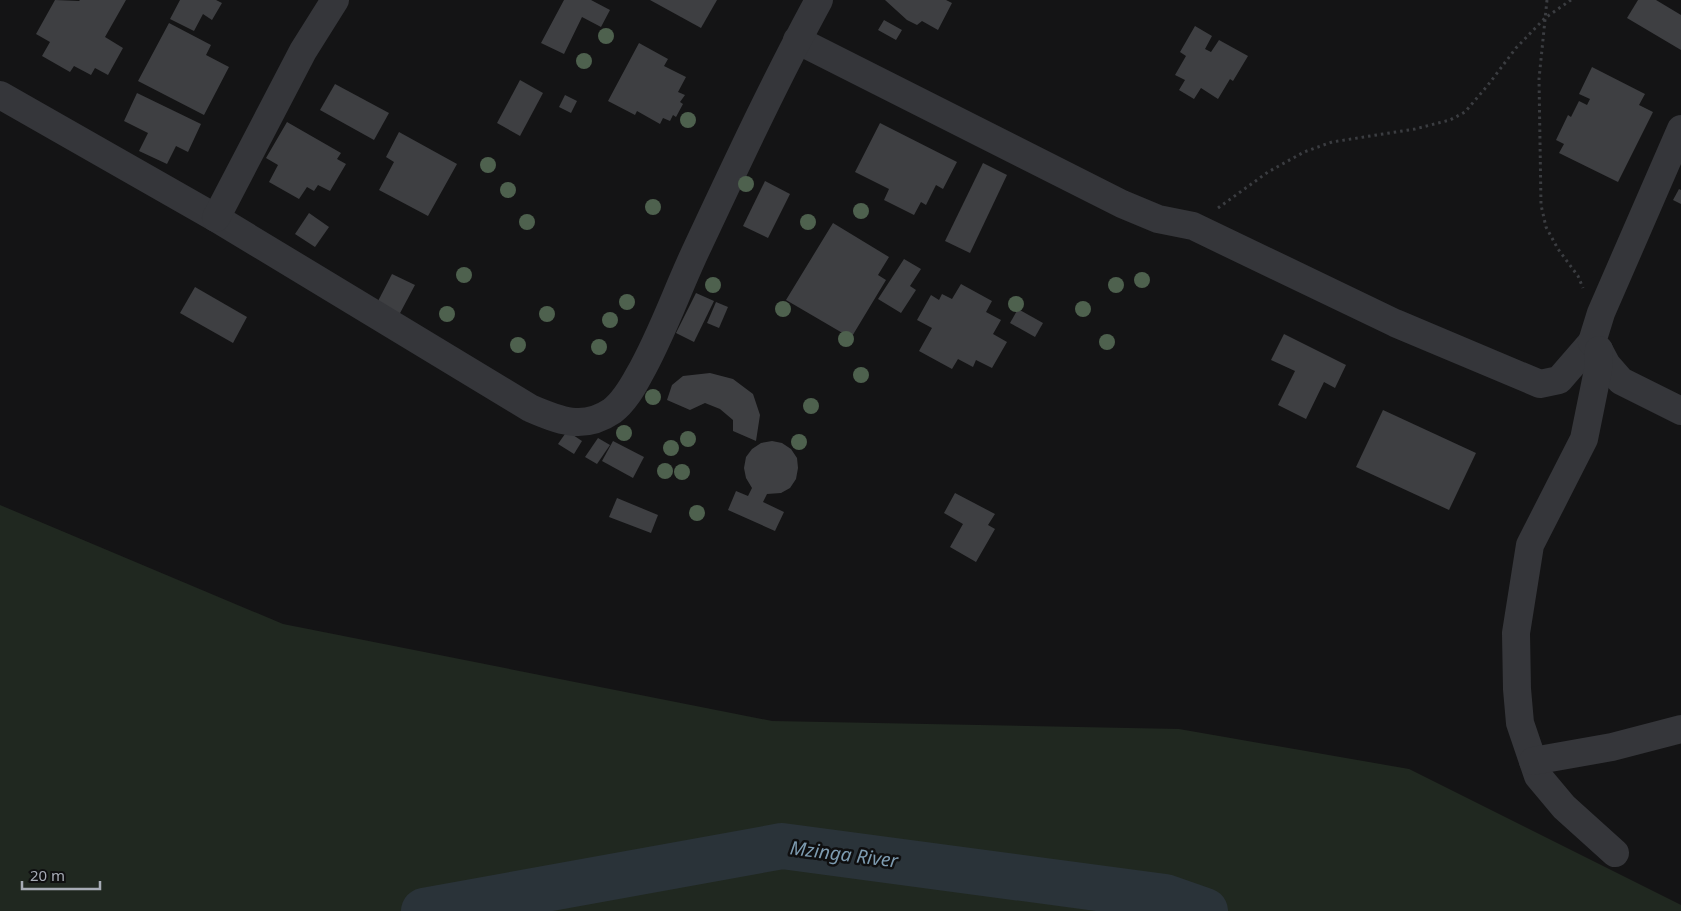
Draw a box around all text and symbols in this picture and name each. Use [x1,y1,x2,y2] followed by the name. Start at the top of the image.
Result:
[788,834,901,874] water label: Mzinga River
[22,858,100,890] scale bar
[30,865,65,885] text: 20 m

